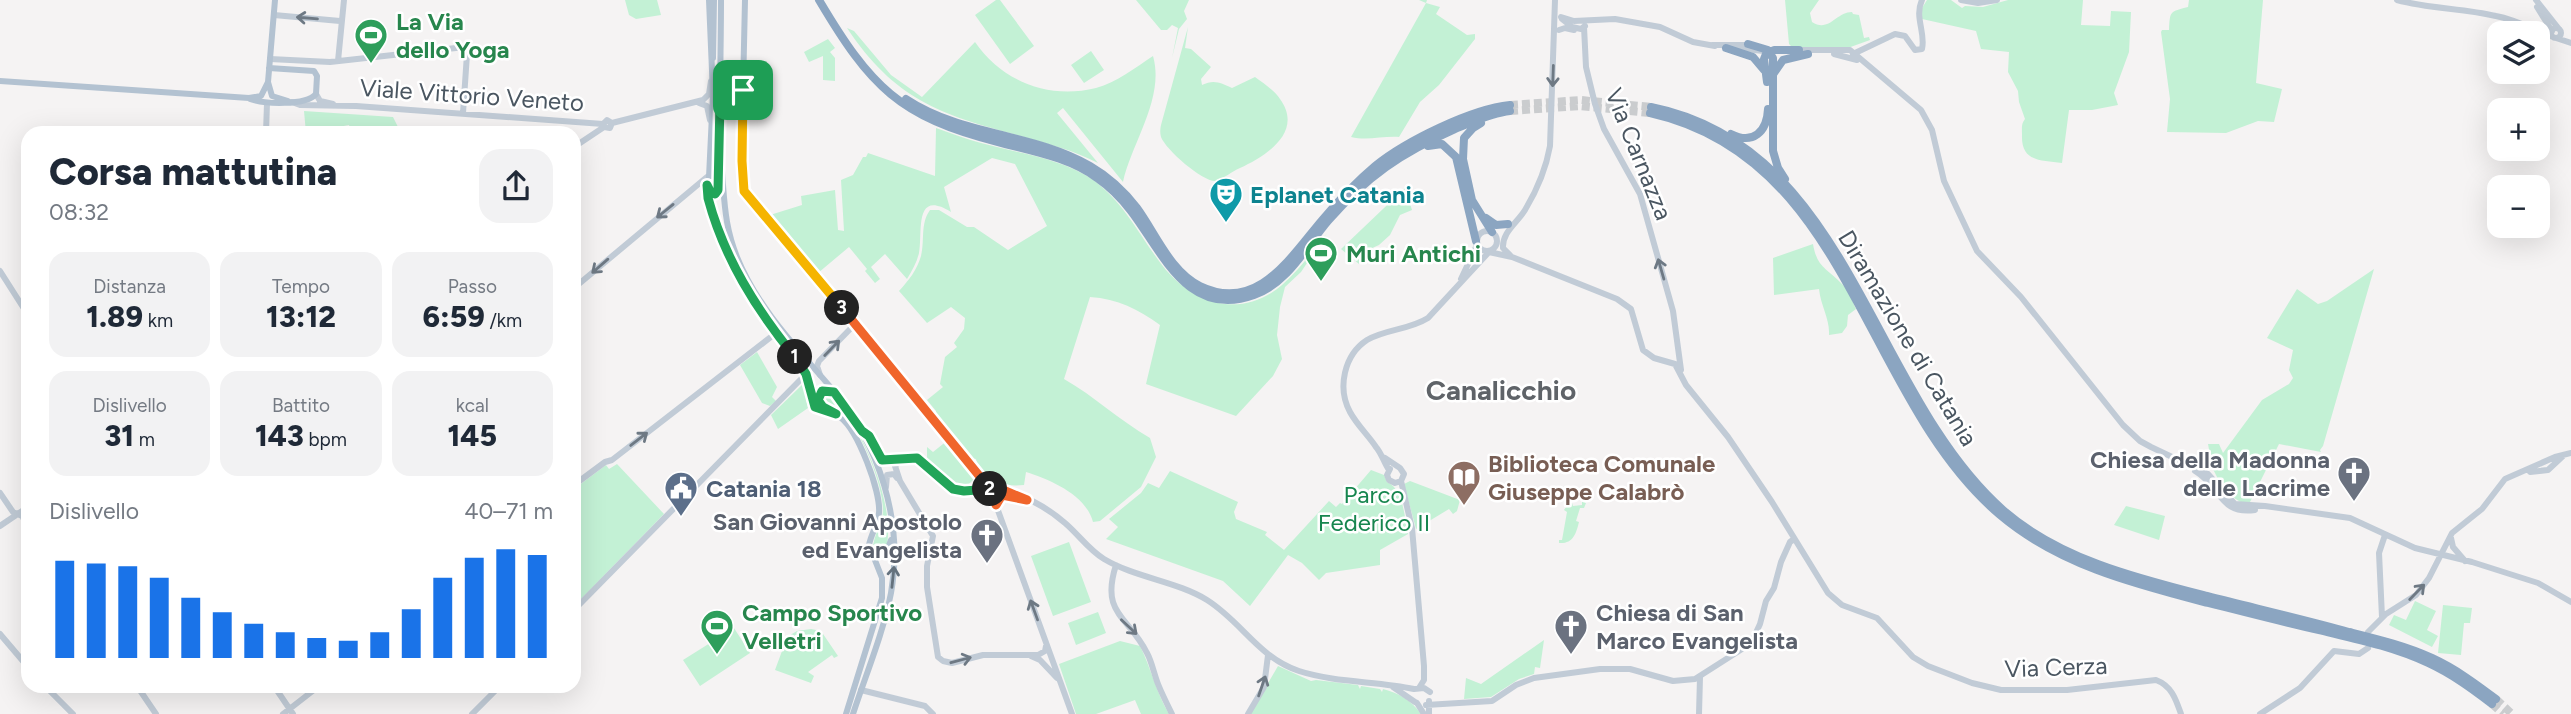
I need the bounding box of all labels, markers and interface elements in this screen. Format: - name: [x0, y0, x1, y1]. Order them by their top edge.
- place label: La Via dello Yoga: [396, 7, 510, 64]
- one-way arrow: [296, 11, 319, 24]
- sports icon: La Via dello Yoga: [352, 16, 390, 65]
- map controls: [2487, 21, 2550, 238]
- button: layers: [2487, 21, 2550, 84]
- pin: [713, 60, 773, 120]
- one-way arrow: [1546, 65, 1560, 88]
- icon: arrive: [724, 71, 762, 109]
- street label: Viale Vittorio Veneto: [359, 73, 585, 117]
- street label: Via Carnazza: [1599, 84, 1679, 224]
- button: +: [2487, 98, 2550, 161]
- text: Corsa mattutina: [49, 149, 337, 195]
- button: share: [479, 149, 553, 223]
- theatre icon: Eplanet Catania: [1207, 175, 1245, 224]
- button: −: [2487, 175, 2550, 238]
- place label: Eplanet Catania: [1250, 180, 1425, 209]
- text: 08:32: [49, 198, 109, 226]
- one-way arrow: [657, 203, 675, 218]
- street label: Diramazione di Catania: [1832, 225, 1984, 451]
- sports icon: Muri Antichi: [1302, 234, 1340, 283]
- place label: Muri Antichi: [1346, 239, 1481, 268]
- one-way arrow: [591, 258, 609, 274]
- one-way arrow: [1654, 259, 1667, 281]
- text: Distanza: [93, 275, 166, 298]
- text: Tempo: [272, 275, 330, 298]
- text: Passo: [448, 275, 497, 298]
- pin: 3: [824, 290, 860, 326]
- text: 3: [836, 296, 847, 319]
- text: 1.89: [86, 298, 143, 335]
- text: 13:12: [266, 298, 336, 335]
- text: 6:59: [422, 298, 485, 335]
- text: km: [143, 309, 173, 332]
- text: /km: [485, 309, 522, 332]
- pin: 1: [778, 340, 812, 374]
- one-way arrow: [823, 340, 840, 357]
- text: 1: [790, 345, 799, 368]
- district label: Canalicchio: [1426, 373, 1576, 407]
- text: Dislivello: [92, 394, 167, 417]
- text: Battito: [272, 394, 330, 417]
- text: kcal: [456, 394, 489, 417]
- text: 31: [104, 417, 134, 454]
- text: 143: [255, 417, 304, 454]
- text: 145: [448, 417, 497, 454]
- text: m: [134, 428, 155, 451]
- text: bpm: [304, 428, 347, 451]
- one-way arrow: [629, 431, 648, 446]
- place label: Chiesa della Madonna delle Lacrime: [2090, 445, 2330, 502]
- place label: Biblioteca Comunale Giuseppe Calabrò: [1488, 449, 1715, 506]
- church icon: Chiesa della Madonna delle Lacrime: [2335, 454, 2373, 503]
- library icon: Biblioteca Comunale Giuseppe Calabrò: [1445, 458, 1483, 507]
- public building icon: Catania 18: [662, 469, 700, 518]
- pin: 2: [972, 472, 1007, 506]
- place label: Catania 18: [706, 474, 822, 503]
- text: 2: [984, 477, 995, 500]
- park label: Parco Federico II: [1318, 480, 1430, 537]
- text: Dislivello: [49, 497, 139, 525]
- text: 40–71 m: [464, 497, 553, 525]
- place label: San Giovanni Apostolo ed Evangelista: [713, 507, 962, 564]
- church icon: San Giovanni Apostolo ed Evangelista: [968, 516, 1006, 565]
- one-way arrow: [886, 567, 899, 589]
- one-way arrow: [2409, 583, 2426, 600]
- place label: Campo Sportivo Velletri: [742, 598, 922, 655]
- place label: Chiesa di San Marco Evangelista: [1596, 598, 1798, 655]
- one-way arrow: [1026, 600, 1039, 622]
- sports icon: Campo Sportivo Velletri: [698, 607, 736, 656]
- church icon: Chiesa di San Marco Evangelista: [1552, 607, 1590, 656]
- one-way arrow: [1120, 619, 1138, 635]
- street label: Via Cerza: [2004, 651, 2108, 683]
- one-way arrow: [949, 653, 972, 666]
- one-way arrow: [1257, 675, 1269, 697]

